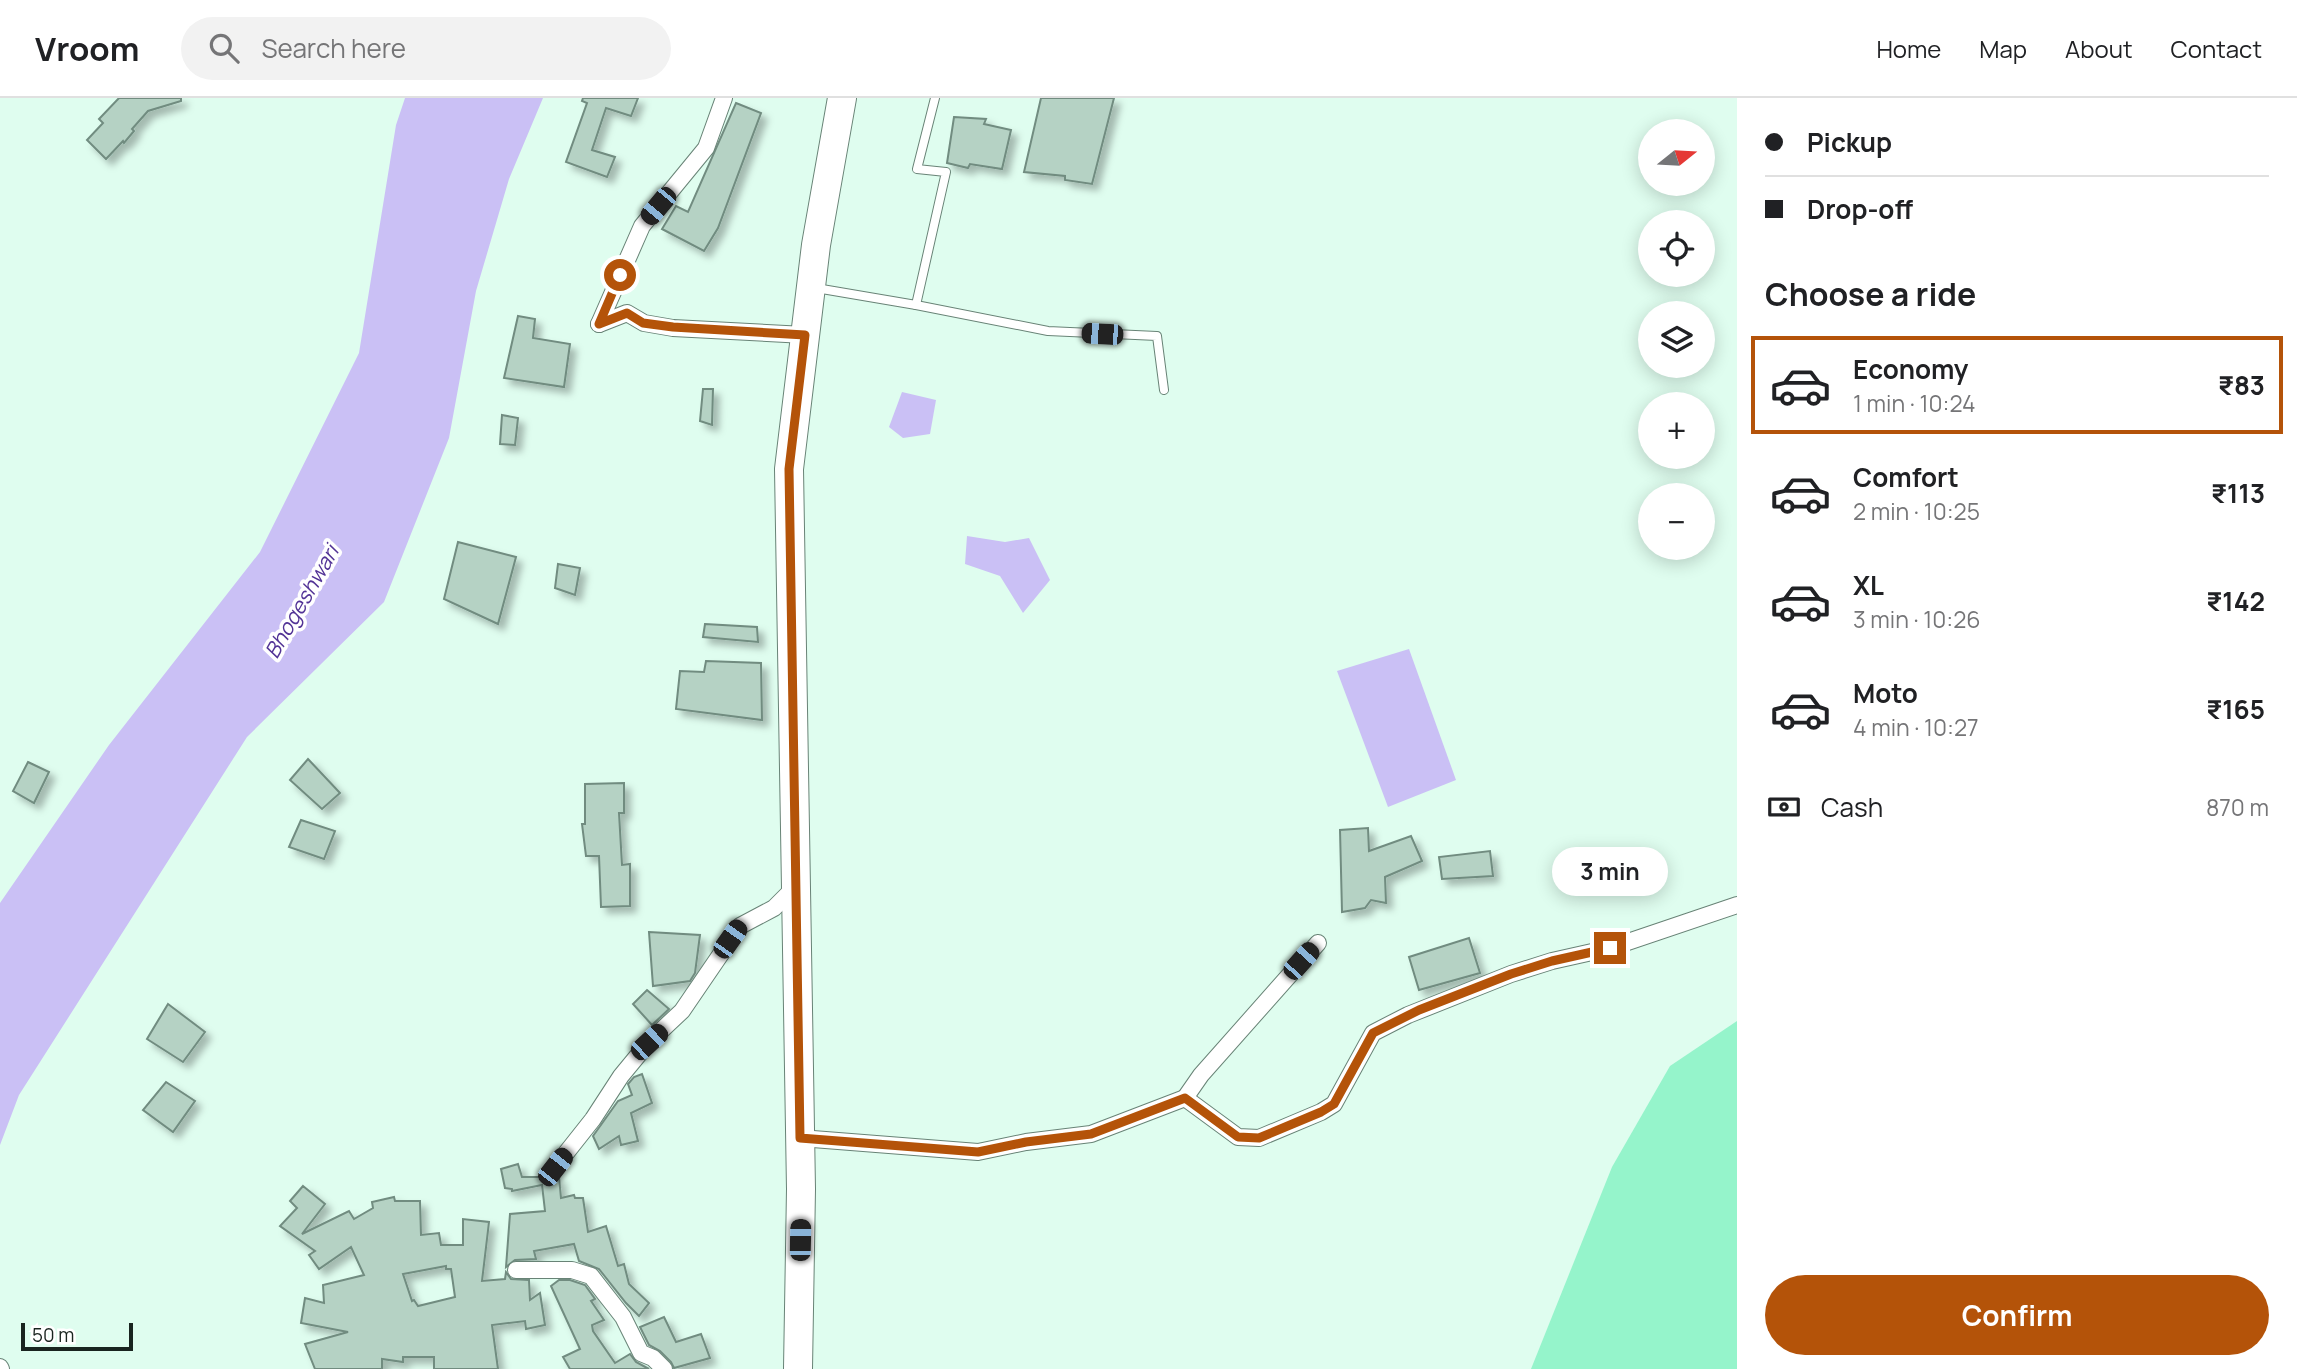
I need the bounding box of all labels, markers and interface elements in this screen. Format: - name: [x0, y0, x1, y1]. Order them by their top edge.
- search box: [181, 17, 671, 80]
- text: Vroom: [35, 26, 139, 71]
- icon: search: [205, 29, 243, 67]
- text: Search here: [261, 30, 406, 66]
- text: Home: [1876, 32, 1941, 65]
- text: Map: [1979, 32, 2027, 65]
- text: About: [2065, 32, 2133, 65]
- text: Contact: [2171, 32, 2262, 65]
- north arrow: [1638, 119, 1715, 196]
- map controls: [1638, 119, 1715, 560]
- text: Pickup: [1807, 124, 1892, 160]
- car: [637, 183, 680, 229]
- text: Drop-off: [1807, 191, 1913, 227]
- button: locate: [1638, 210, 1715, 287]
- route start: [604, 259, 636, 291]
- text: Choose a ride: [1765, 272, 1976, 316]
- button: layers: [1638, 301, 1715, 378]
- car: [1081, 322, 1124, 346]
- text: Economy: [1853, 351, 1968, 387]
- icon: car: [1769, 354, 1832, 417]
- text: ₹83: [2218, 367, 2265, 403]
- text: 1 min · 10:24: [1853, 387, 1976, 419]
- button: +: [1638, 392, 1715, 469]
- text: Comfort: [1853, 459, 1959, 495]
- icon: car: [1769, 462, 1832, 525]
- text: ₹113: [2211, 475, 2265, 511]
- button: −: [1638, 483, 1715, 560]
- text: 2 min · 10:25: [1853, 495, 1980, 527]
- water label: Bhogeshwari: [258, 537, 346, 663]
- text: XL: [1853, 567, 1884, 603]
- icon: car: [1769, 570, 1832, 633]
- text: ₹142: [2206, 583, 2265, 619]
- text: 3 min · 10:26: [1853, 603, 1981, 635]
- text: Moto: [1853, 675, 1918, 711]
- icon: car: [1769, 678, 1832, 741]
- text: ₹165: [2206, 691, 2265, 727]
- text: 4 min · 10:27: [1853, 711, 1979, 743]
- icon: cash: [1765, 788, 1803, 826]
- text: Cash: [1821, 789, 1883, 825]
- text: 870 m: [2206, 791, 2269, 823]
- callout: 3 min: [1552, 846, 1668, 896]
- text: 3 min: [1580, 855, 1640, 887]
- car: [710, 916, 751, 962]
- route end: [1594, 932, 1626, 964]
- car: [1280, 938, 1323, 984]
- car: [627, 1020, 672, 1064]
- car: [534, 1144, 577, 1190]
- car: [790, 1219, 811, 1261]
- button: Confirm: [1765, 1275, 2269, 1355]
- scale bar: [21, 1320, 133, 1352]
- text: 50 m: [32, 1322, 74, 1348]

